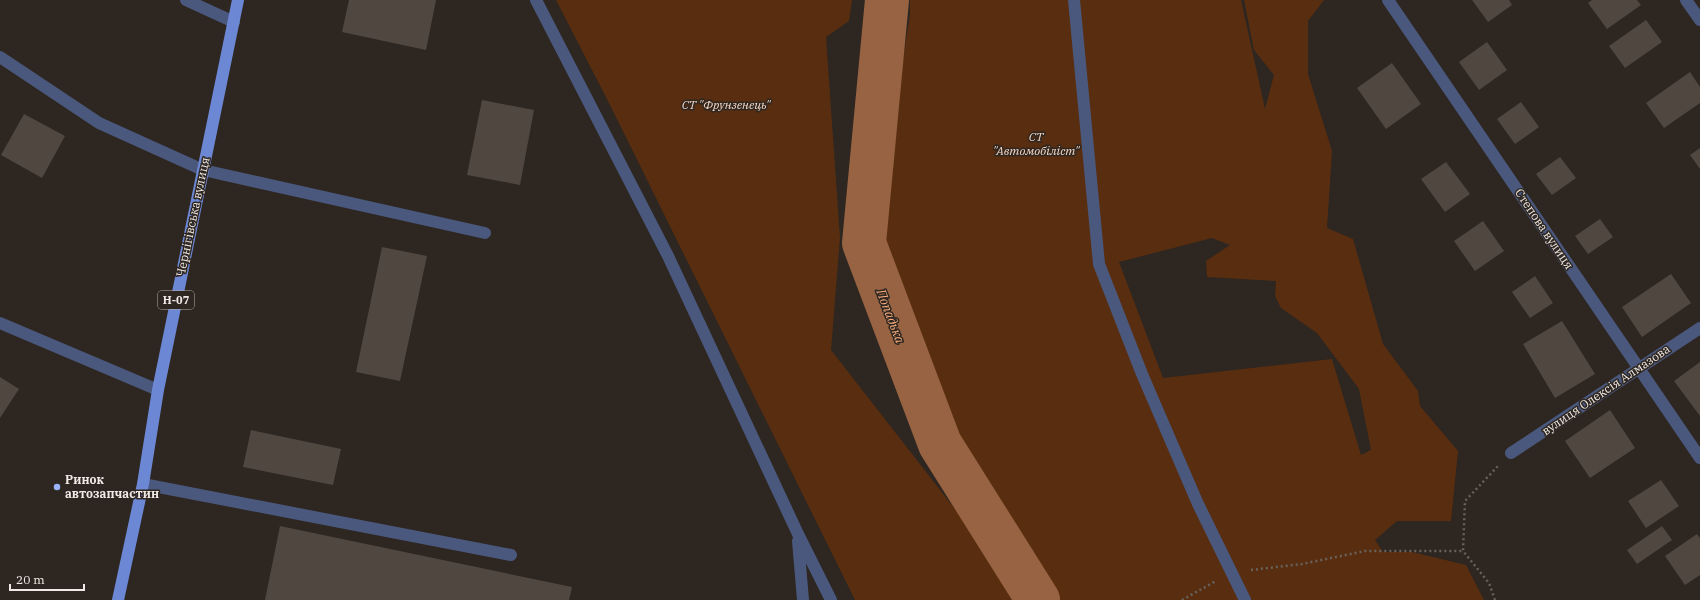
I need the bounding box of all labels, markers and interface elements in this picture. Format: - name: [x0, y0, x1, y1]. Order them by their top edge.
- park label: СТ "Фрунзенець": [682, 97, 772, 112]
- park label: СТ "Автомобіліст": [993, 129, 1081, 158]
- street label: Чернігівська вулиця: [172, 156, 213, 278]
- street label: Степова вулиця: [1512, 186, 1577, 272]
- water label: Попадька: [872, 286, 909, 346]
- road number: Н-07: [158, 291, 194, 309]
- street label: вулиця Олексія Алмазова: [1539, 341, 1673, 438]
- place label: Ринок автозапчастин: [65, 472, 159, 501]
- marker: Ринок автозапчастин: [52, 482, 62, 492]
- scale bar: [10, 566, 84, 592]
- text: 20 m: [16, 572, 45, 587]

